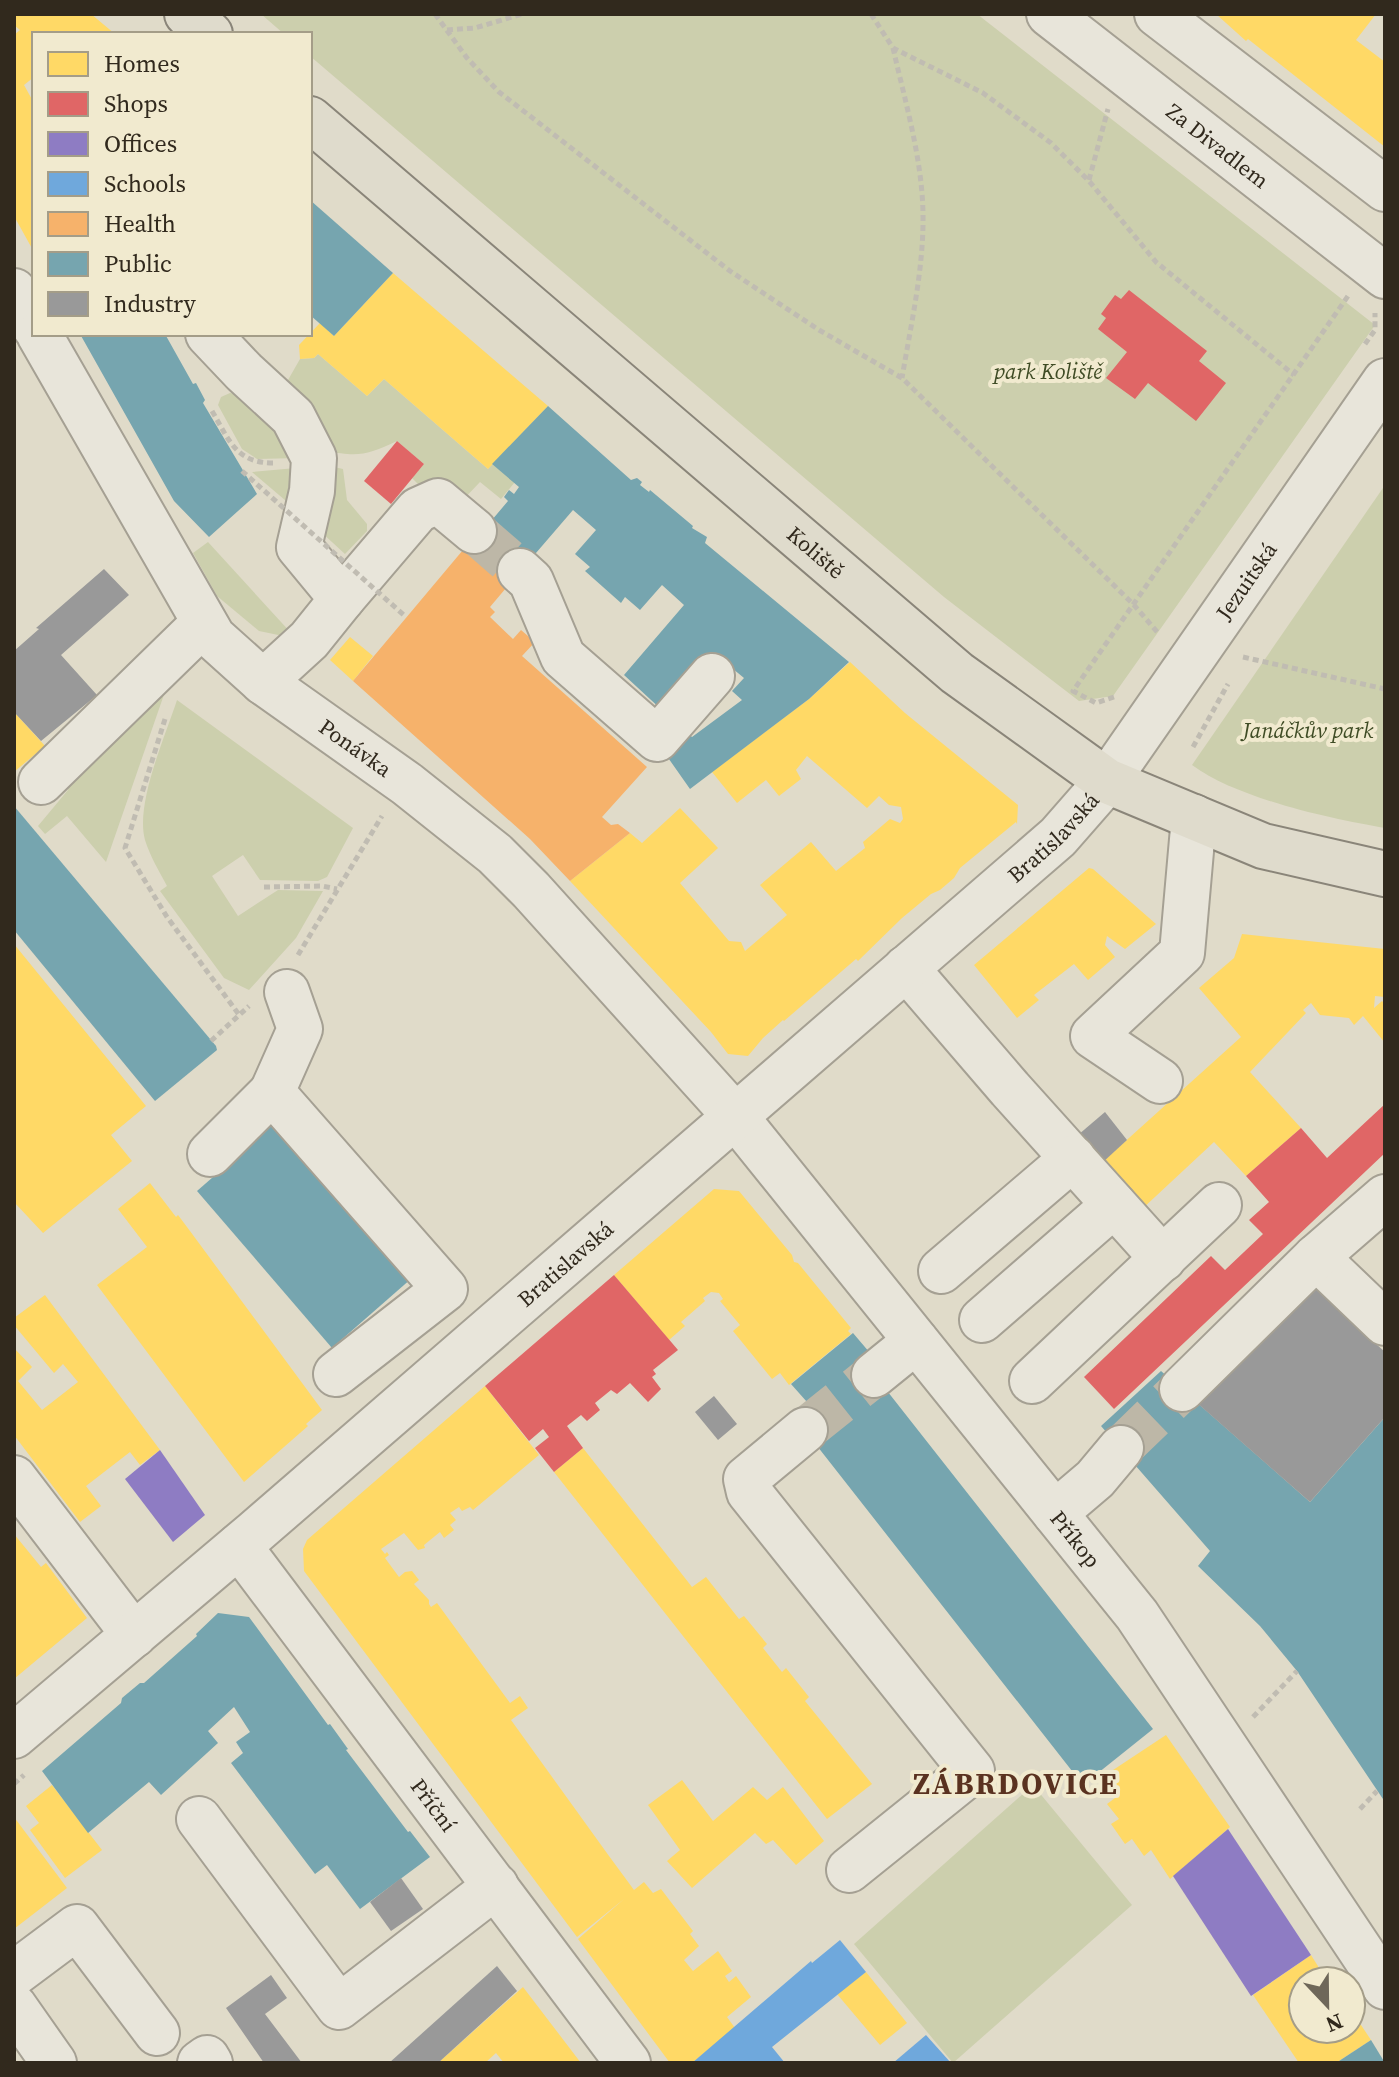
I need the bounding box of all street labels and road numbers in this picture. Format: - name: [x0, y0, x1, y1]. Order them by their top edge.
- street label: Za Divadlem: [1160, 96, 1275, 195]
- street label: Koliště: [781, 519, 851, 585]
- street label: Jezuitská: [1208, 535, 1284, 626]
- street label: Ponávka: [313, 711, 399, 784]
- street label: Bratislavská: [1001, 785, 1106, 889]
- street label: Bratislavská: [511, 1213, 620, 1313]
- street label: Příkop: [1044, 1504, 1108, 1574]
- street label: Příční: [404, 1772, 464, 1838]

